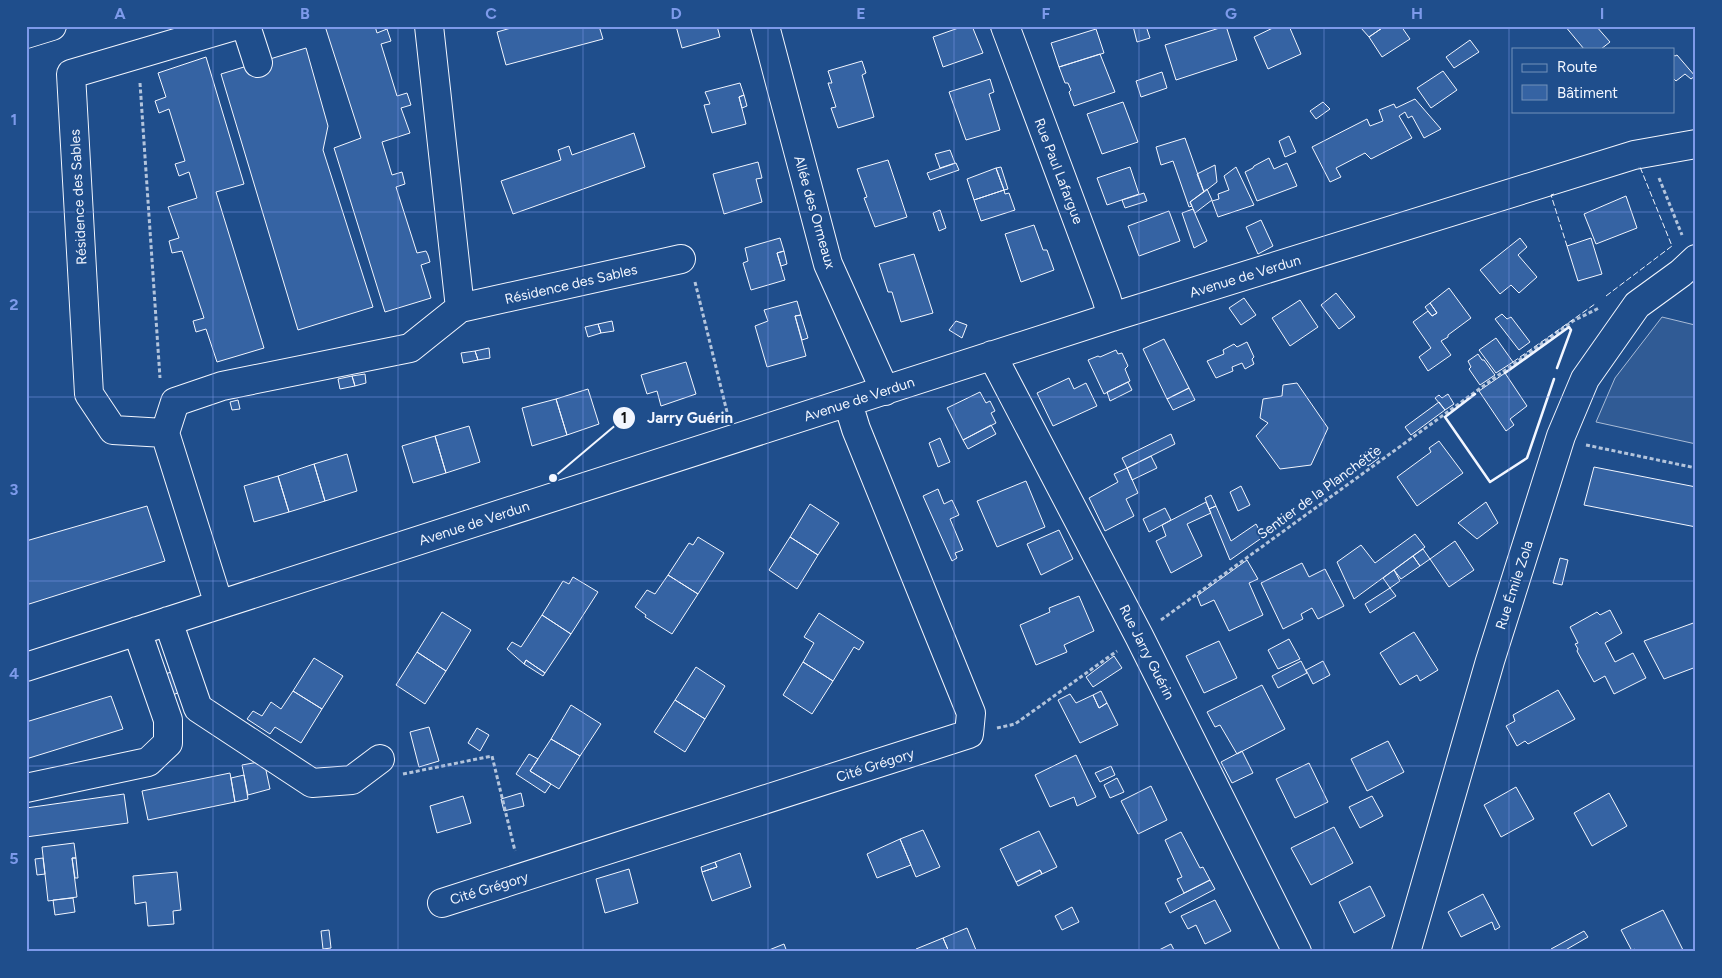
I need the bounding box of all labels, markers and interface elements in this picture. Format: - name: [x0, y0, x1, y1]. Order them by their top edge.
- text: A: [114, 4, 126, 23]
- text: B: [300, 4, 310, 23]
- text: C: [485, 4, 497, 23]
- text: D: [670, 4, 682, 23]
- text: E: [856, 4, 866, 23]
- text: F: [1042, 4, 1051, 23]
- text: G: [1225, 4, 1237, 23]
- text: H: [1411, 4, 1423, 23]
- text: I: [1600, 4, 1604, 23]
- legend: [1512, 48, 1674, 112]
- text: Route: [1557, 58, 1597, 76]
- text: Bâtiment: [1557, 84, 1618, 102]
- text: 1: [11, 110, 17, 129]
- street label: Rue Paul Lafargue: [1030, 116, 1087, 227]
- street label: Résidence des Sables: [66, 129, 91, 265]
- street label: Allée des Ormeaux: [790, 154, 839, 271]
- street label: Avenue de Verdun: [1187, 251, 1303, 301]
- street label: Résidence des Sables: [503, 261, 639, 308]
- text: 2: [9, 295, 19, 314]
- street label: Avenue de Verdun: [802, 373, 917, 425]
- callout: Jarry Guérin: [612, 403, 743, 433]
- text: 1: [621, 409, 627, 427]
- text: Jarry Guérin: [647, 409, 733, 427]
- street label: Sentier de la Planchette: [1254, 442, 1385, 543]
- text: 3: [10, 480, 19, 499]
- street label: Avenue de Verdun: [417, 497, 532, 549]
- street label: Rue Émile Zola: [1492, 538, 1537, 632]
- street label: Rue Jarry Guérin: [1115, 602, 1178, 703]
- text: 4: [9, 664, 19, 683]
- street label: Cité Grégory: [834, 745, 917, 786]
- text: 5: [9, 849, 19, 868]
- street label: Cité Grégory: [448, 868, 531, 908]

